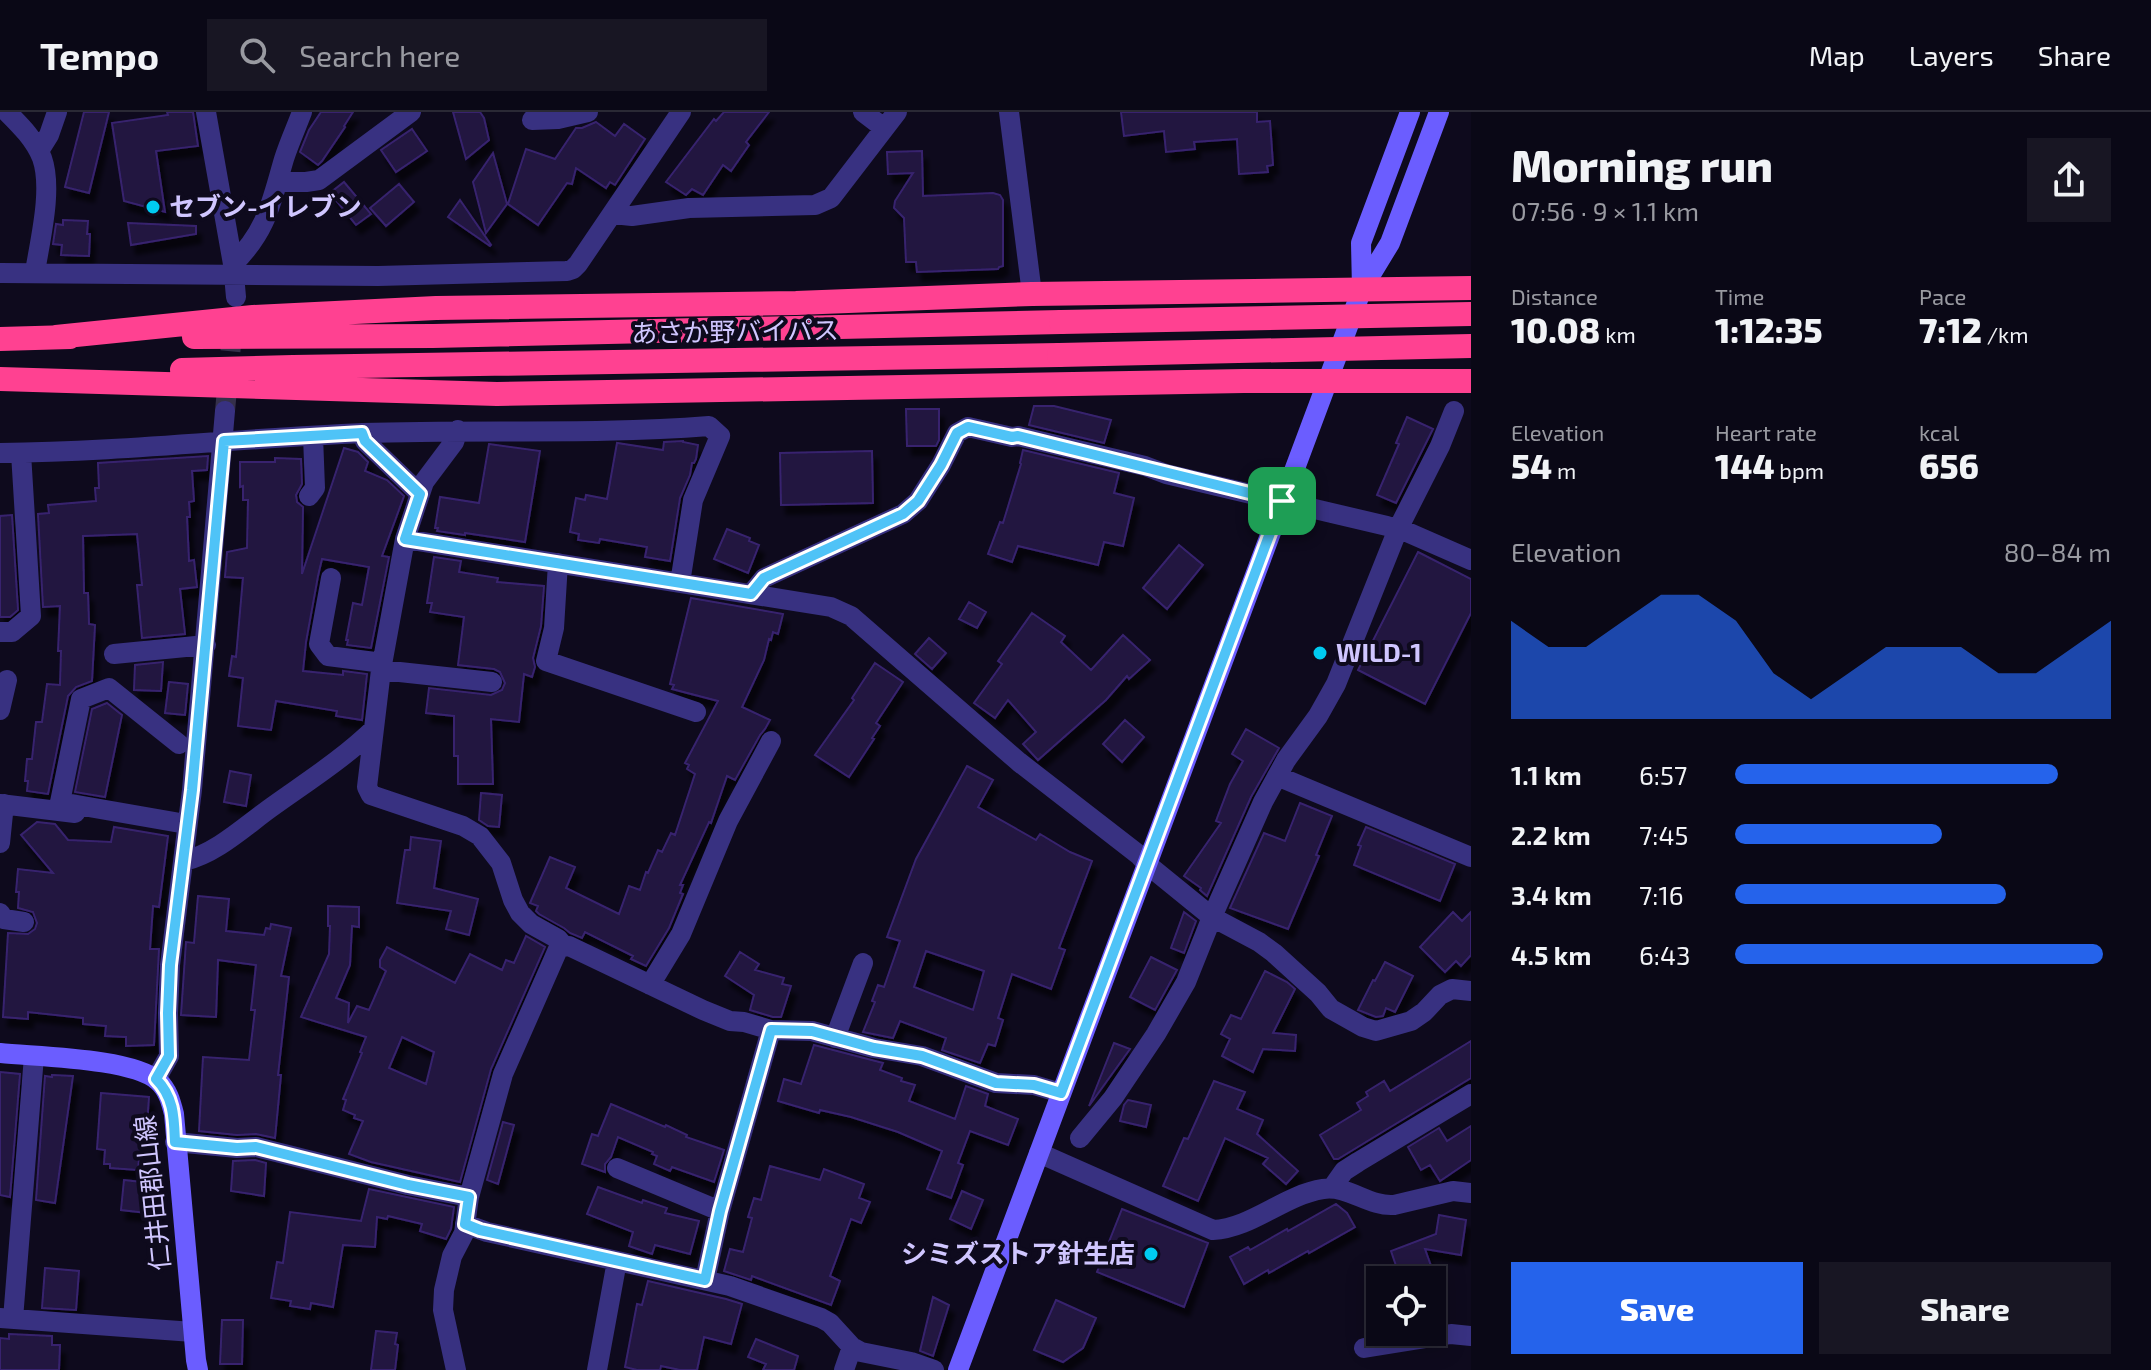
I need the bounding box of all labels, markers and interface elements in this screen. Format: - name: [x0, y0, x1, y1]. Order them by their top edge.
- search box: [207, 19, 767, 91]
- text: Tempo: [40, 32, 159, 78]
- icon: search: [235, 33, 279, 77]
- text: Search here: [299, 37, 460, 73]
- text: Map: [1809, 38, 1865, 72]
- text: Layers: [1909, 38, 1994, 72]
- text: Share: [2038, 38, 2111, 72]
- text: Morning run: [1511, 138, 1773, 191]
- button: share: [2027, 138, 2111, 222]
- place label: セブン-イレブン: [169, 190, 362, 221]
- text: 07:56 · 9 × 1.1 km: [1511, 195, 1699, 226]
- marker: セブン-イレブン: [144, 198, 162, 216]
- text: Distance: [1511, 283, 1598, 309]
- text: Time: [1715, 283, 1764, 309]
- text: Pace: [1919, 283, 1966, 309]
- text: 10.08: [1511, 309, 1600, 350]
- text: 1:12:35: [1715, 309, 1823, 350]
- text: 7:12: [1919, 309, 1982, 350]
- street label: あさか野バイパス: [631, 313, 839, 348]
- text: km: [1600, 321, 1636, 347]
- text: /km: [1982, 321, 2029, 347]
- text: Elevation: [1511, 419, 1604, 445]
- text: Heart rate: [1715, 419, 1817, 445]
- text: kcal: [1919, 419, 1959, 445]
- text: 54: [1511, 445, 1552, 486]
- text: 144: [1715, 445, 1774, 486]
- text: 656: [1919, 445, 1979, 486]
- text: m: [1552, 457, 1576, 483]
- text: bpm: [1774, 457, 1824, 483]
- pin: [1248, 467, 1316, 535]
- icon: arrive: [1260, 479, 1304, 523]
- text: Elevation: [1511, 536, 1621, 567]
- text: 80–84 m: [2004, 536, 2111, 567]
- place label: WILD-1: [1336, 636, 1422, 667]
- marker: WILD-1: [1311, 644, 1329, 662]
- text: 1.1 km: [1511, 759, 1582, 790]
- text: 6:57: [1639, 759, 1687, 790]
- text: 2.2 km: [1511, 819, 1591, 850]
- text: 7:45: [1639, 819, 1688, 850]
- text: 3.4 km: [1511, 879, 1592, 910]
- text: 7:16: [1639, 879, 1684, 910]
- text: 4.5 km: [1511, 939, 1591, 970]
- text: 6:43: [1639, 939, 1690, 970]
- street label: 仁井田郡山線: [128, 1114, 175, 1272]
- place label: シミズストア針生店: [901, 1237, 1135, 1268]
- marker: シミズストア針生店: [1142, 1245, 1160, 1263]
- button: Save: [1511, 1262, 1803, 1354]
- button: Share: [1819, 1262, 2111, 1354]
- map controls: [1366, 1266, 1446, 1346]
- button: locate: [1366, 1266, 1446, 1346]

